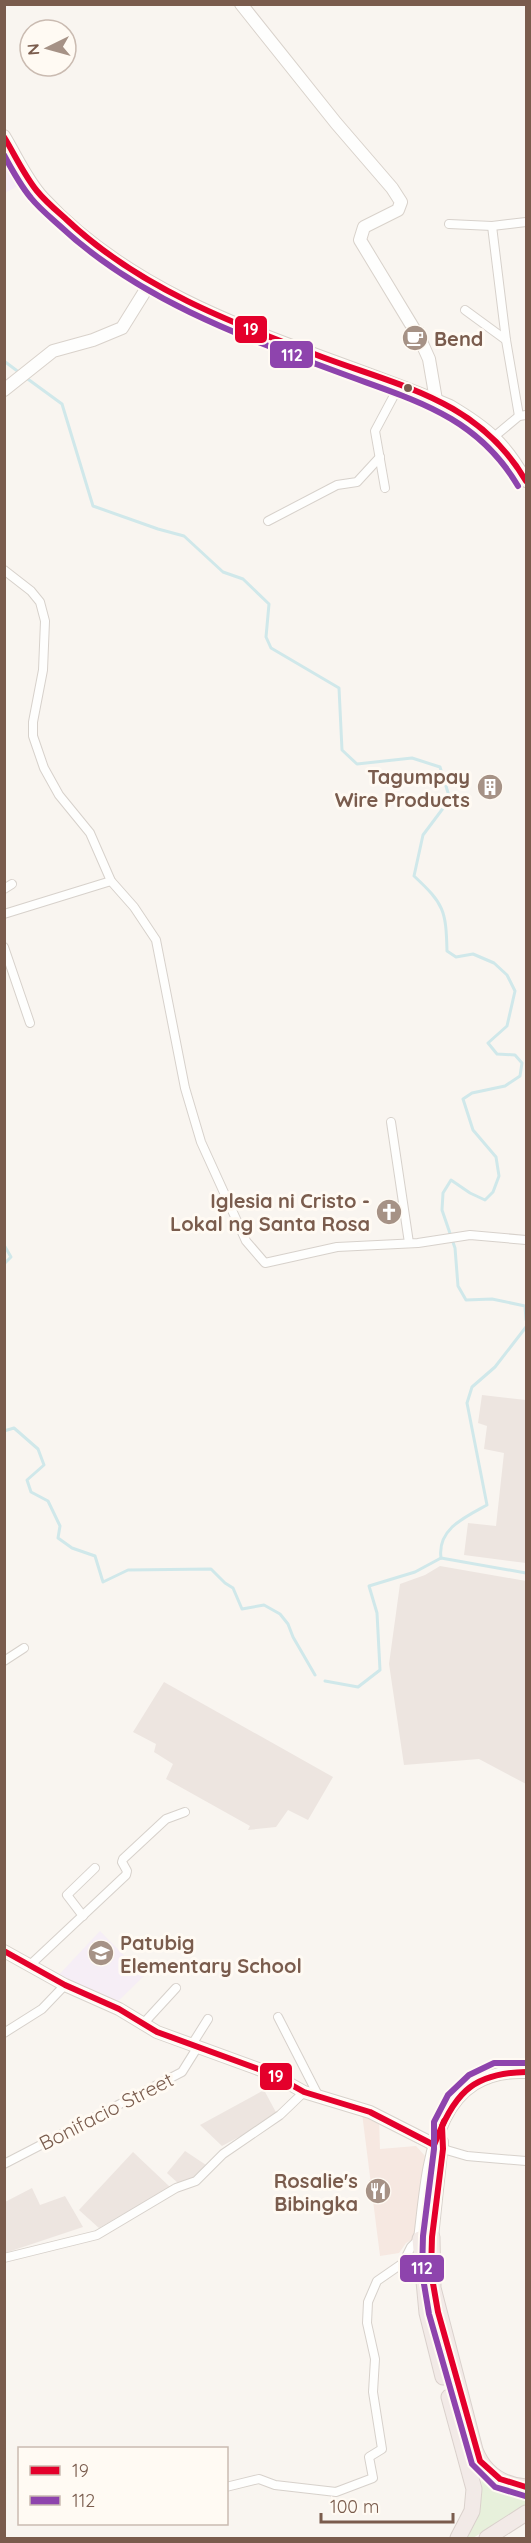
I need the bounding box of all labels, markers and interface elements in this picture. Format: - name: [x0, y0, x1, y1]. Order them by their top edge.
- north arrow: [18, 18, 78, 78]
- text: N: [23, 43, 44, 56]
- line badge: 19: [234, 315, 268, 344]
- text: 19: [243, 319, 259, 339]
- cafe icon: Bend: [400, 323, 430, 353]
- place label: Bend: [434, 326, 483, 351]
- line badge: 112: [269, 340, 314, 369]
- text: 112: [281, 345, 303, 365]
- unlabelled marker: [402, 382, 414, 394]
- place label: Tagumpay Wire Products: [335, 764, 470, 812]
- building icon: Tagumpay Wire Products: [475, 772, 505, 802]
- place label: Iglesia ni Cristo - Lokal ng Santa Rosa: [170, 1188, 370, 1236]
- church icon: Iglesia ni Cristo - Lokal ng Santa Rosa: [374, 1197, 404, 1227]
- place label: Patubig Elementary School: [120, 1930, 302, 1978]
- school or university icon: Patubig Elementary School: [86, 1938, 116, 1968]
- line badge: 19: [259, 2062, 293, 2091]
- street label: Bonifacio Street: [35, 2066, 177, 2156]
- text: 19: [268, 2066, 284, 2086]
- place label: Rosalie's Bibingka: [274, 2168, 358, 2216]
- restaurant icon: Rosalie's Bibingka: [363, 2176, 393, 2206]
- line badge: 112: [399, 2254, 445, 2283]
- text: 112: [411, 2258, 433, 2278]
- legend: [18, 2447, 228, 2525]
- text: 19: [72, 2459, 89, 2482]
- scale bar: [321, 2486, 453, 2524]
- text: 112: [72, 2489, 95, 2512]
- text: 100 m: [330, 2495, 379, 2518]

